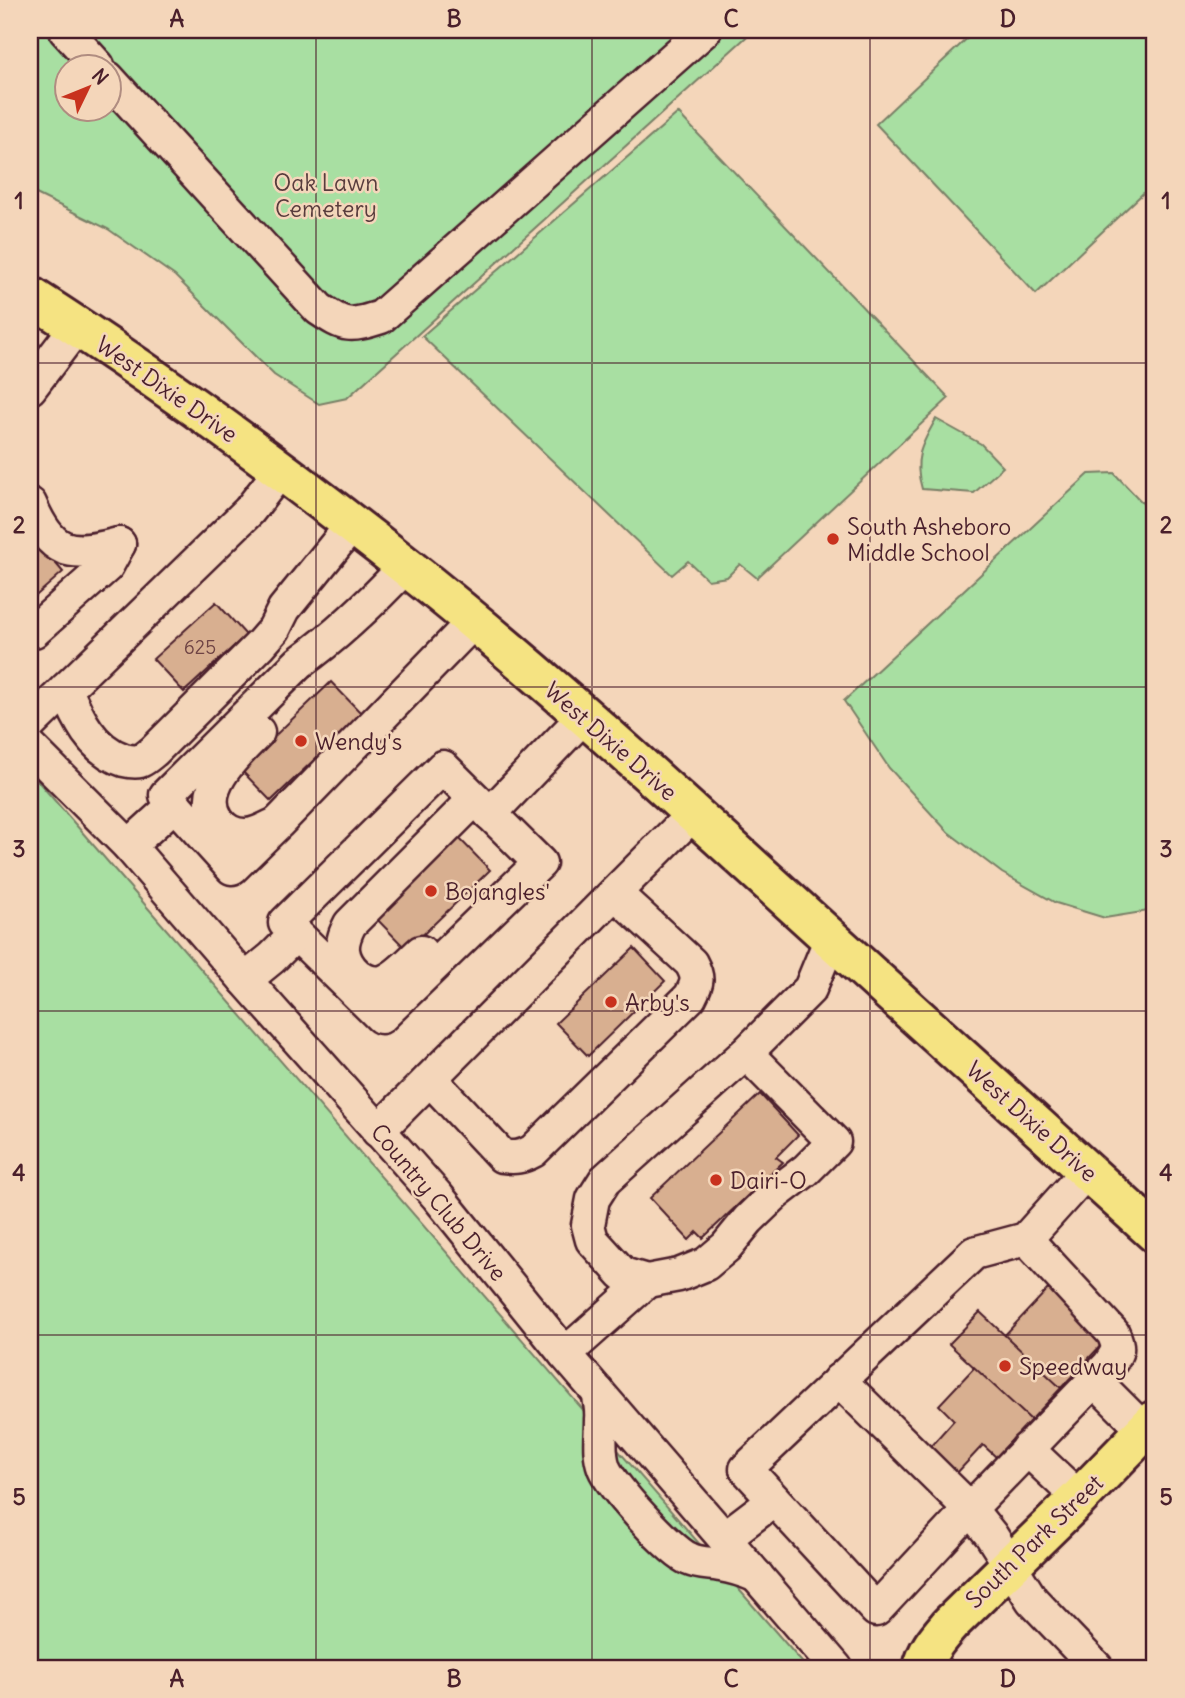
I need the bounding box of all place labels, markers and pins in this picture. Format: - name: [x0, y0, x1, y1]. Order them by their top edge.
- place label: South Asheboro Middle School: [847, 512, 1011, 567]
- marker: South Asheboro Middle School: [825, 531, 841, 547]
- place label: Wendy's: [315, 727, 402, 756]
- marker: Wendy's: [293, 733, 309, 749]
- place label: Bojangles': [445, 877, 550, 906]
- marker: Bojangles': [423, 883, 439, 899]
- place label: Arby's: [625, 988, 690, 1017]
- marker: Arby's: [603, 994, 619, 1010]
- place label: Dairi-O: [730, 1166, 807, 1195]
- marker: Dairi-O: [708, 1172, 724, 1188]
- place label: Speedway: [1019, 1352, 1127, 1381]
- marker: Speedway: [997, 1358, 1013, 1374]

